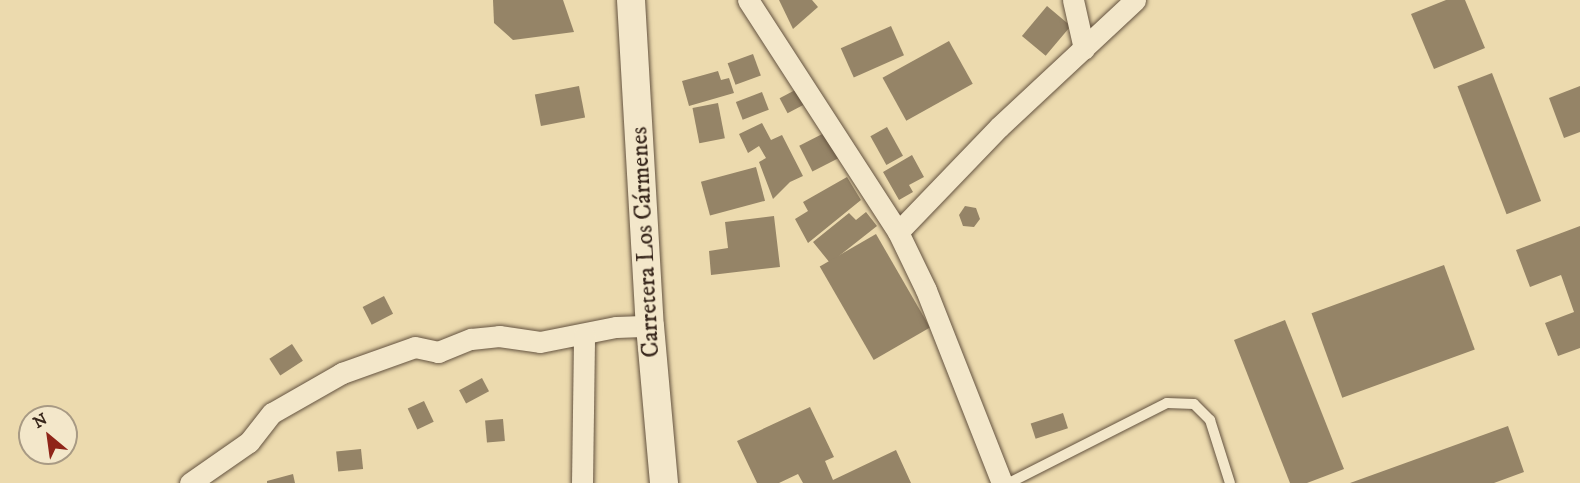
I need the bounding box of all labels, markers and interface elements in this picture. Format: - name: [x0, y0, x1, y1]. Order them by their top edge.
- street label: Carretera Los Cármenes: [626, 126, 666, 358]
- north arrow: [18, 405, 78, 465]
- text: N: [30, 409, 51, 433]

